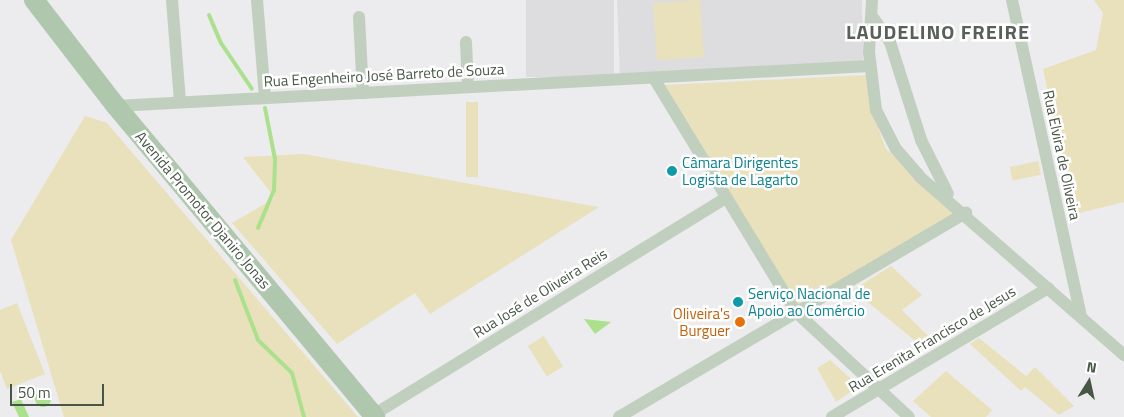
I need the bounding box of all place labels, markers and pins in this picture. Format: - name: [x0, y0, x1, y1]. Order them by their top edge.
- place label: Câmara Dirigentes Logista de Lagarto: [682, 153, 798, 188]
- marker: Câmara Dirigentes Logista de Lagarto: [666, 165, 678, 177]
- place label: Serviço Nacional de Apoio ao Comércio: [748, 284, 870, 319]
- marker: Serviço Nacional de Apoio ao Comércio: [732, 296, 744, 308]
- place label: Oliveira's Burguer: [673, 304, 730, 339]
- marker: Oliveira's Burguer: [734, 316, 746, 328]

